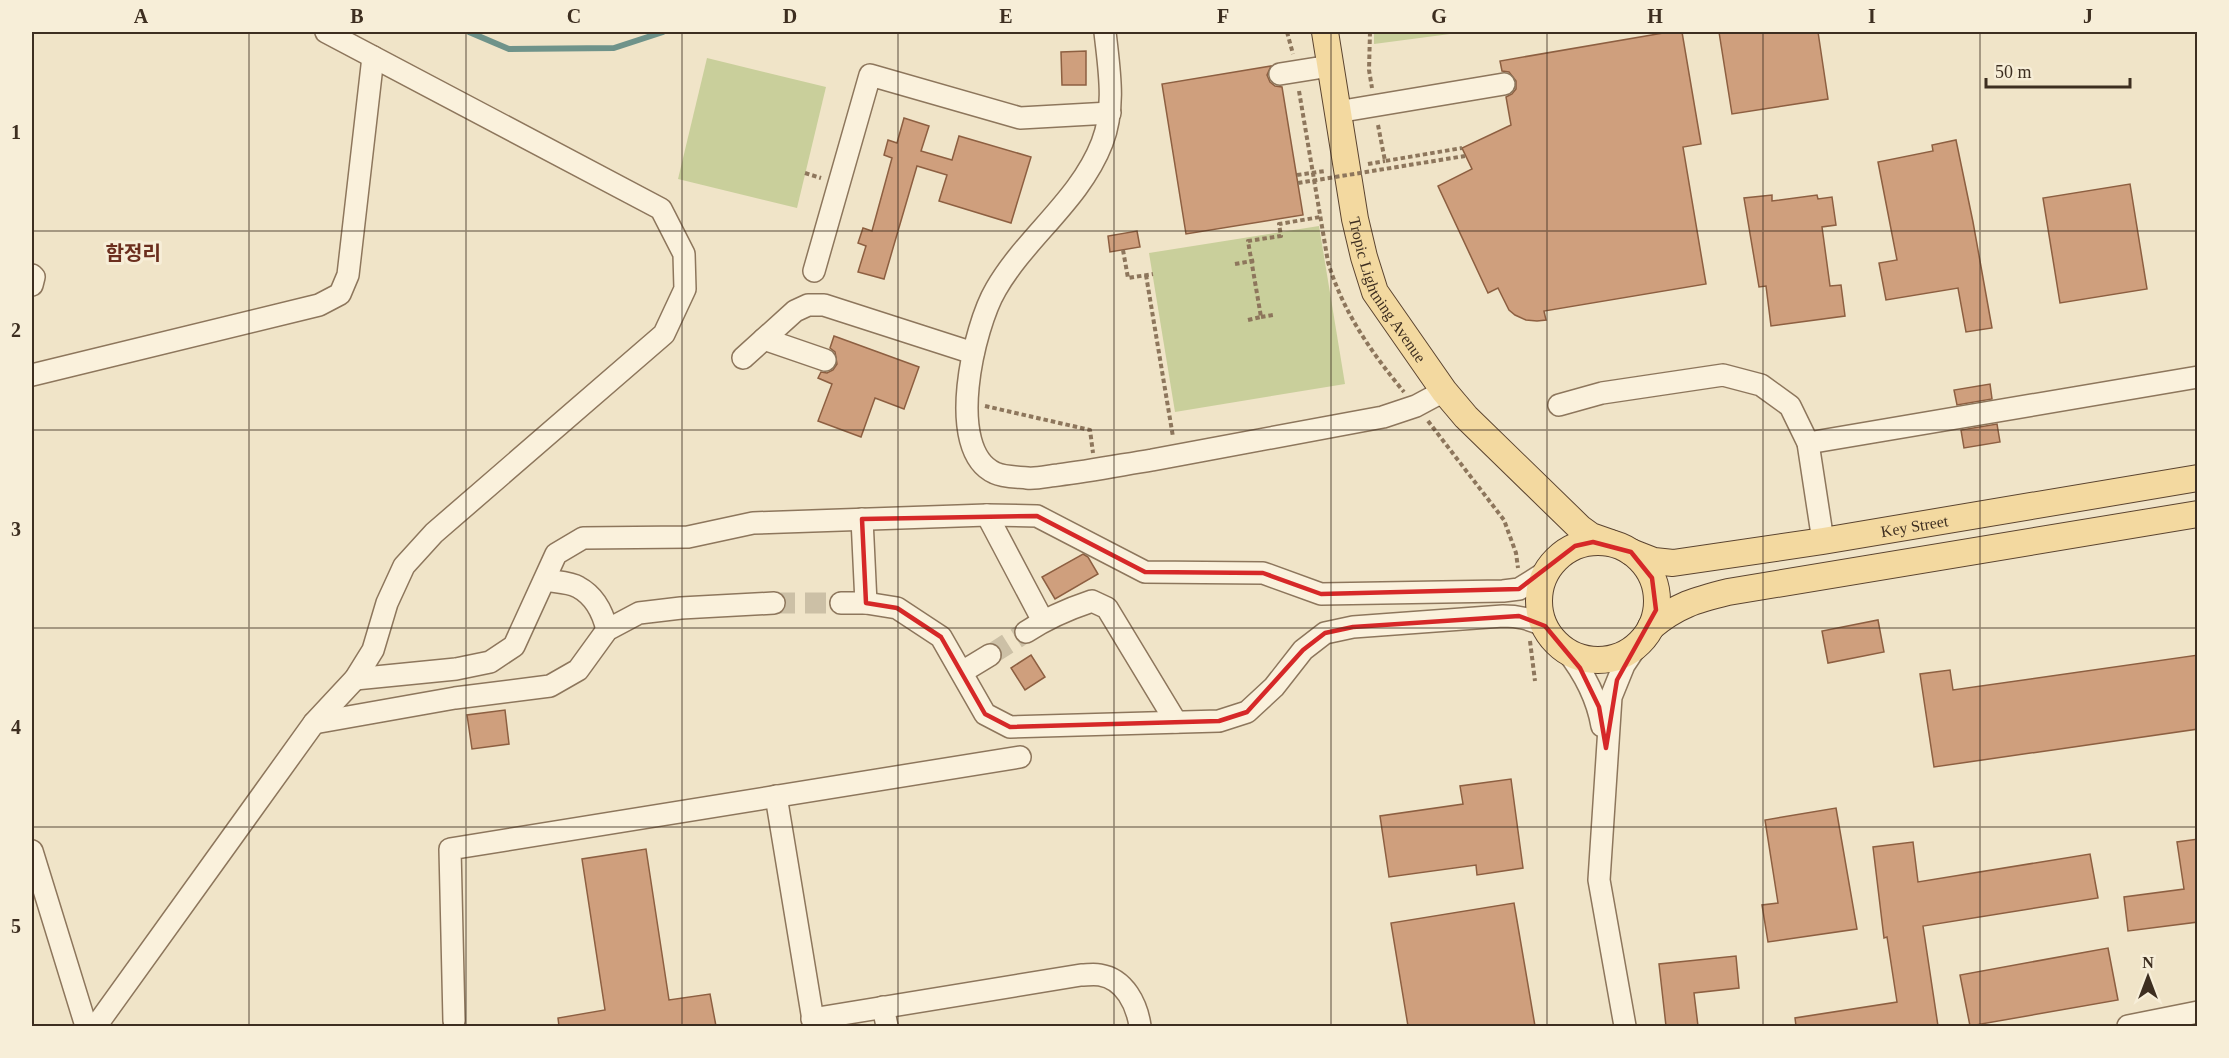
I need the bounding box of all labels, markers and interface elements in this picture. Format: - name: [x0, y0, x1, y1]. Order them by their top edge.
- text: A: [134, 5, 149, 27]
- text: B: [350, 5, 364, 27]
- text: C: [567, 5, 581, 27]
- text: D: [783, 5, 797, 27]
- text: E: [999, 5, 1013, 27]
- text: F: [1217, 5, 1229, 27]
- text: G: [1431, 5, 1447, 27]
- text: H: [1647, 5, 1663, 27]
- text: I: [1868, 5, 1876, 27]
- text: J: [2083, 5, 2093, 27]
- scale bar: [1986, 51, 2130, 89]
- text: 50 m: [1995, 62, 2032, 82]
- text: 1: [11, 121, 21, 143]
- street label: Tropic Lightning Avenue: [1346, 215, 1430, 365]
- district label: 함정리: [105, 242, 161, 264]
- text: 2: [11, 319, 21, 341]
- street label: Key Street: [1879, 512, 1950, 540]
- text: 3: [11, 518, 21, 540]
- text: 4: [11, 716, 21, 738]
- text: 5: [11, 915, 21, 937]
- north arrow: [2118, 947, 2178, 1007]
- text: N: [2142, 954, 2154, 971]

